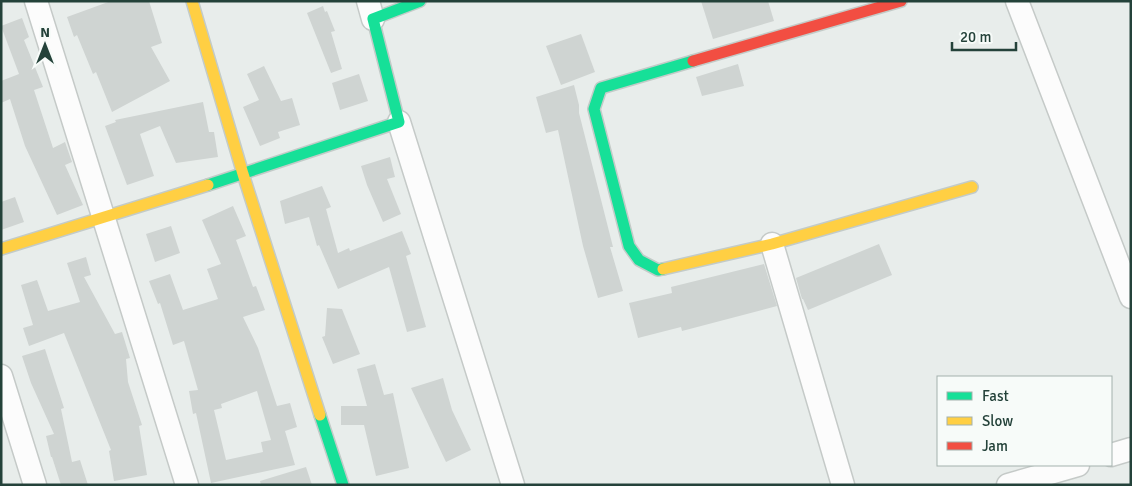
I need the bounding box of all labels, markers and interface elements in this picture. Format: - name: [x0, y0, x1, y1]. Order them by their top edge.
- north arrow: [20, 20, 70, 70]
- scale bar: [952, 20, 1016, 52]
- text: N: [40, 24, 50, 41]
- text: 20 m: [960, 28, 991, 46]
- legend: [937, 376, 1112, 466]
- text: Fast: [982, 387, 1009, 405]
- text: Slow: [982, 412, 1013, 430]
- text: Jam: [982, 437, 1008, 455]

